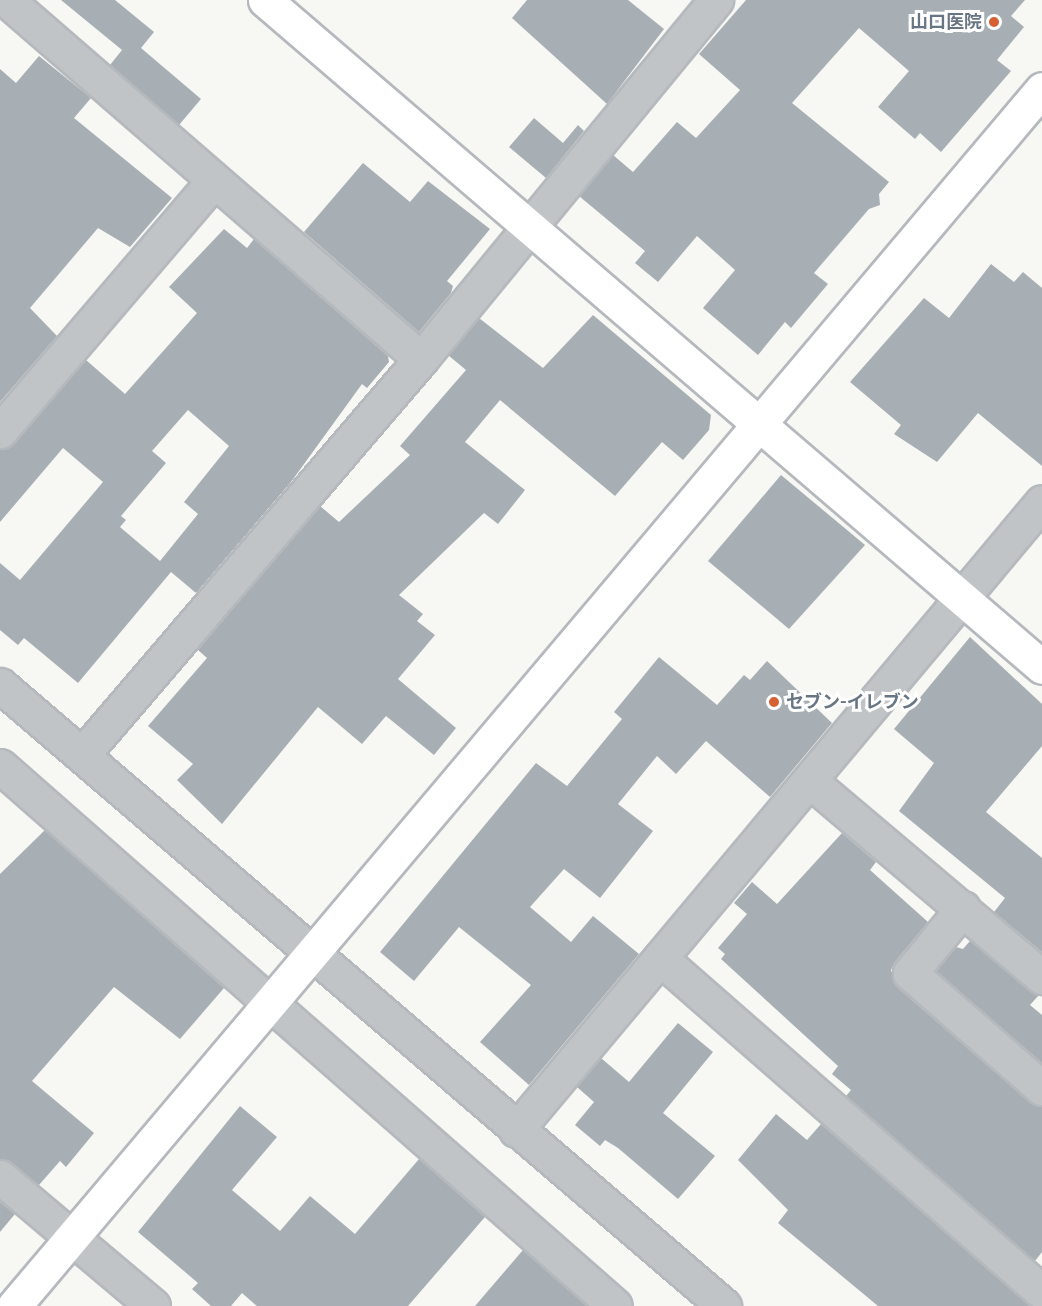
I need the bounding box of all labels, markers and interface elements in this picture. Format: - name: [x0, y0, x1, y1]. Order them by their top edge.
- place label: 山口医院: [910, 11, 982, 33]
- marker: 山口医院: [987, 15, 1001, 29]
- place label: セブン-イレブン: [786, 691, 919, 713]
- marker: セブン-イレブン: [767, 695, 781, 709]

